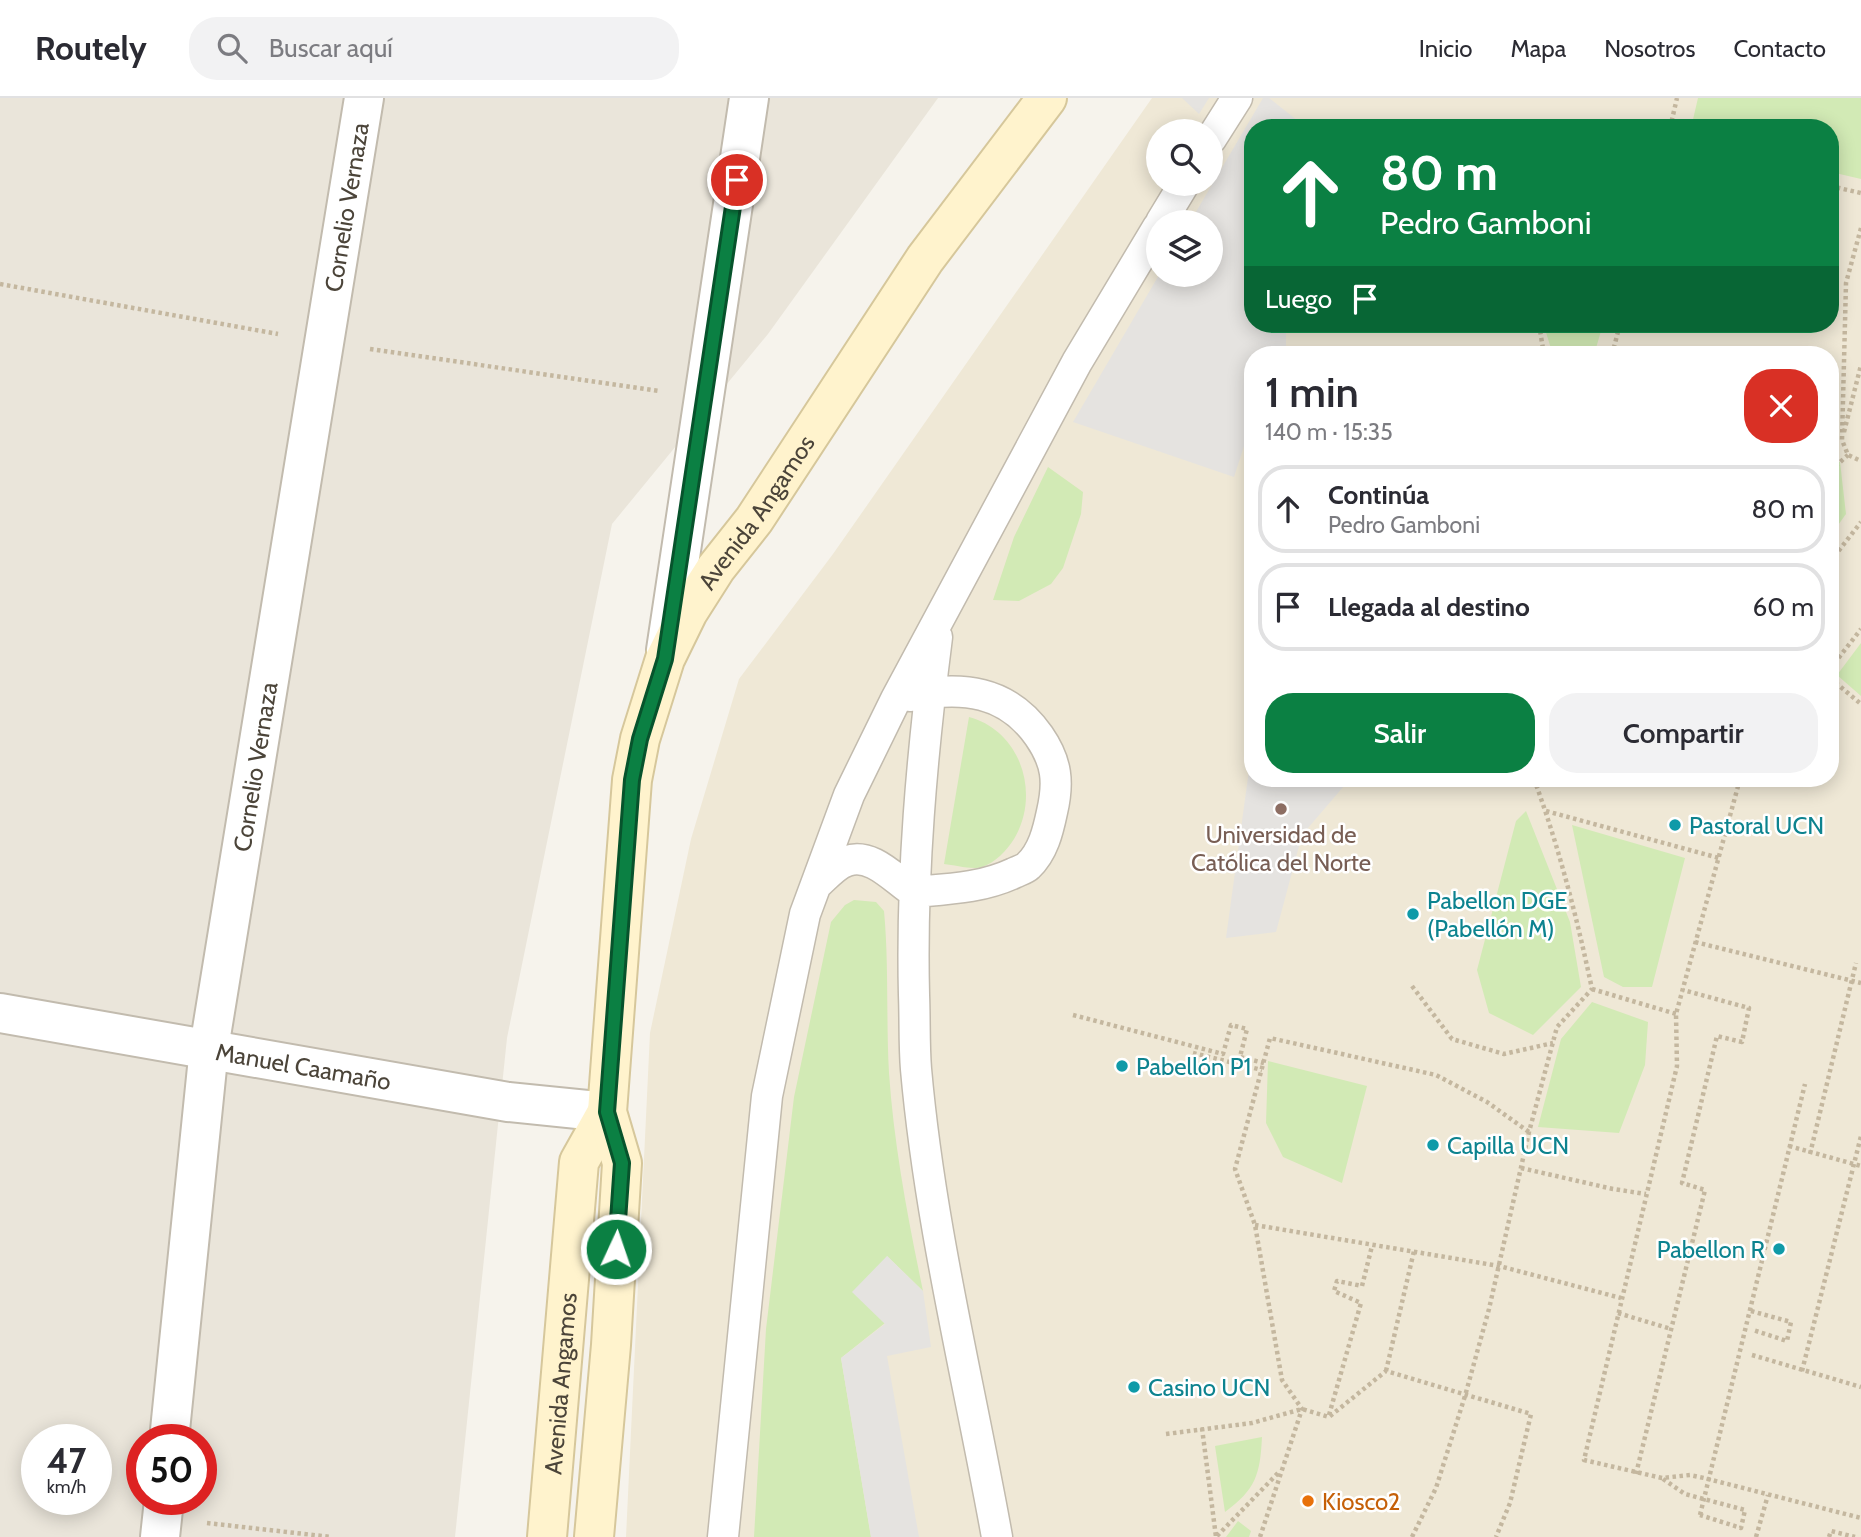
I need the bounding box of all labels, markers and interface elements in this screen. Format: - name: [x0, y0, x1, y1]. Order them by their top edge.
- search box: [189, 17, 679, 80]
- text: Routely: [35, 28, 147, 68]
- icon: search: [213, 29, 251, 67]
- text: Buscar aquí: [269, 32, 393, 64]
- text: Inicio: [1419, 34, 1472, 63]
- text: Mapa: [1510, 34, 1566, 63]
- text: Nosotros: [1604, 34, 1695, 63]
- text: Contacto: [1733, 34, 1826, 63]
- map controls: [1146, 119, 1223, 287]
- button: search: [1146, 119, 1223, 196]
- street label: Cornelio Vernaza: [318, 120, 374, 294]
- text: 80 m: [1380, 143, 1498, 202]
- icon: ahead: [1265, 147, 1356, 238]
- pin: [707, 150, 767, 210]
- icon: arrive: [718, 161, 756, 199]
- text: Pedro Gamboni: [1380, 203, 1592, 242]
- button: layers: [1146, 210, 1223, 287]
- icon: arrive: [1346, 280, 1384, 318]
- text: Luego: [1265, 283, 1332, 315]
- text: 1 min: [1265, 366, 1359, 418]
- button: close: [1744, 369, 1818, 443]
- text: 140 m · 15:35: [1265, 418, 1393, 446]
- street label: Avenida Angamos: [692, 429, 820, 595]
- text: Continúa: [1328, 479, 1429, 511]
- icon: ahead: [1269, 490, 1307, 528]
- text: 80 m: [1751, 493, 1814, 525]
- text: Pedro Gamboni: [1328, 511, 1480, 539]
- icon: arrive: [1269, 588, 1307, 626]
- text: Llegada al destino: [1328, 591, 1530, 623]
- text: 60 m: [1752, 591, 1814, 623]
- street label: Cornelio Vernaza: [227, 679, 283, 854]
- button: Salir: [1265, 693, 1535, 773]
- button: Compartir: [1549, 693, 1818, 773]
- marker: Universidad de Católica del Norte: [1273, 801, 1289, 817]
- place label: Pastoral UCN: [1689, 811, 1824, 840]
- marker: Pastoral UCN: [1667, 817, 1683, 833]
- place label: Universidad de Católica del Norte: [1191, 820, 1371, 877]
- place label: Pabellon DGE (Pabellón M): [1427, 886, 1568, 943]
- marker: Pabellon DGE (Pabellón M): [1405, 906, 1421, 922]
- street label: Manuel Caamaño: [214, 1037, 393, 1096]
- place label: Pabellón P1: [1136, 1052, 1251, 1081]
- marker: Pabellón P1: [1114, 1058, 1130, 1074]
- place label: Capilla UCN: [1447, 1131, 1569, 1160]
- marker: Capilla UCN: [1425, 1137, 1441, 1153]
- position arrow: [579, 1212, 653, 1286]
- place label: Pabellon R: [1657, 1235, 1766, 1264]
- marker: Pabellon R: [1771, 1241, 1787, 1257]
- street label: Avenida Angamos: [538, 1291, 582, 1476]
- place label: Casino UCN: [1148, 1373, 1270, 1402]
- marker: Casino UCN: [1126, 1379, 1142, 1395]
- speed limit sign: 50: [126, 1424, 217, 1515]
- text: 47: [47, 1439, 86, 1482]
- text: km/h: [47, 1476, 86, 1498]
- place label: Kiosco2: [1322, 1487, 1400, 1516]
- marker: Kiosco2: [1300, 1493, 1316, 1509]

